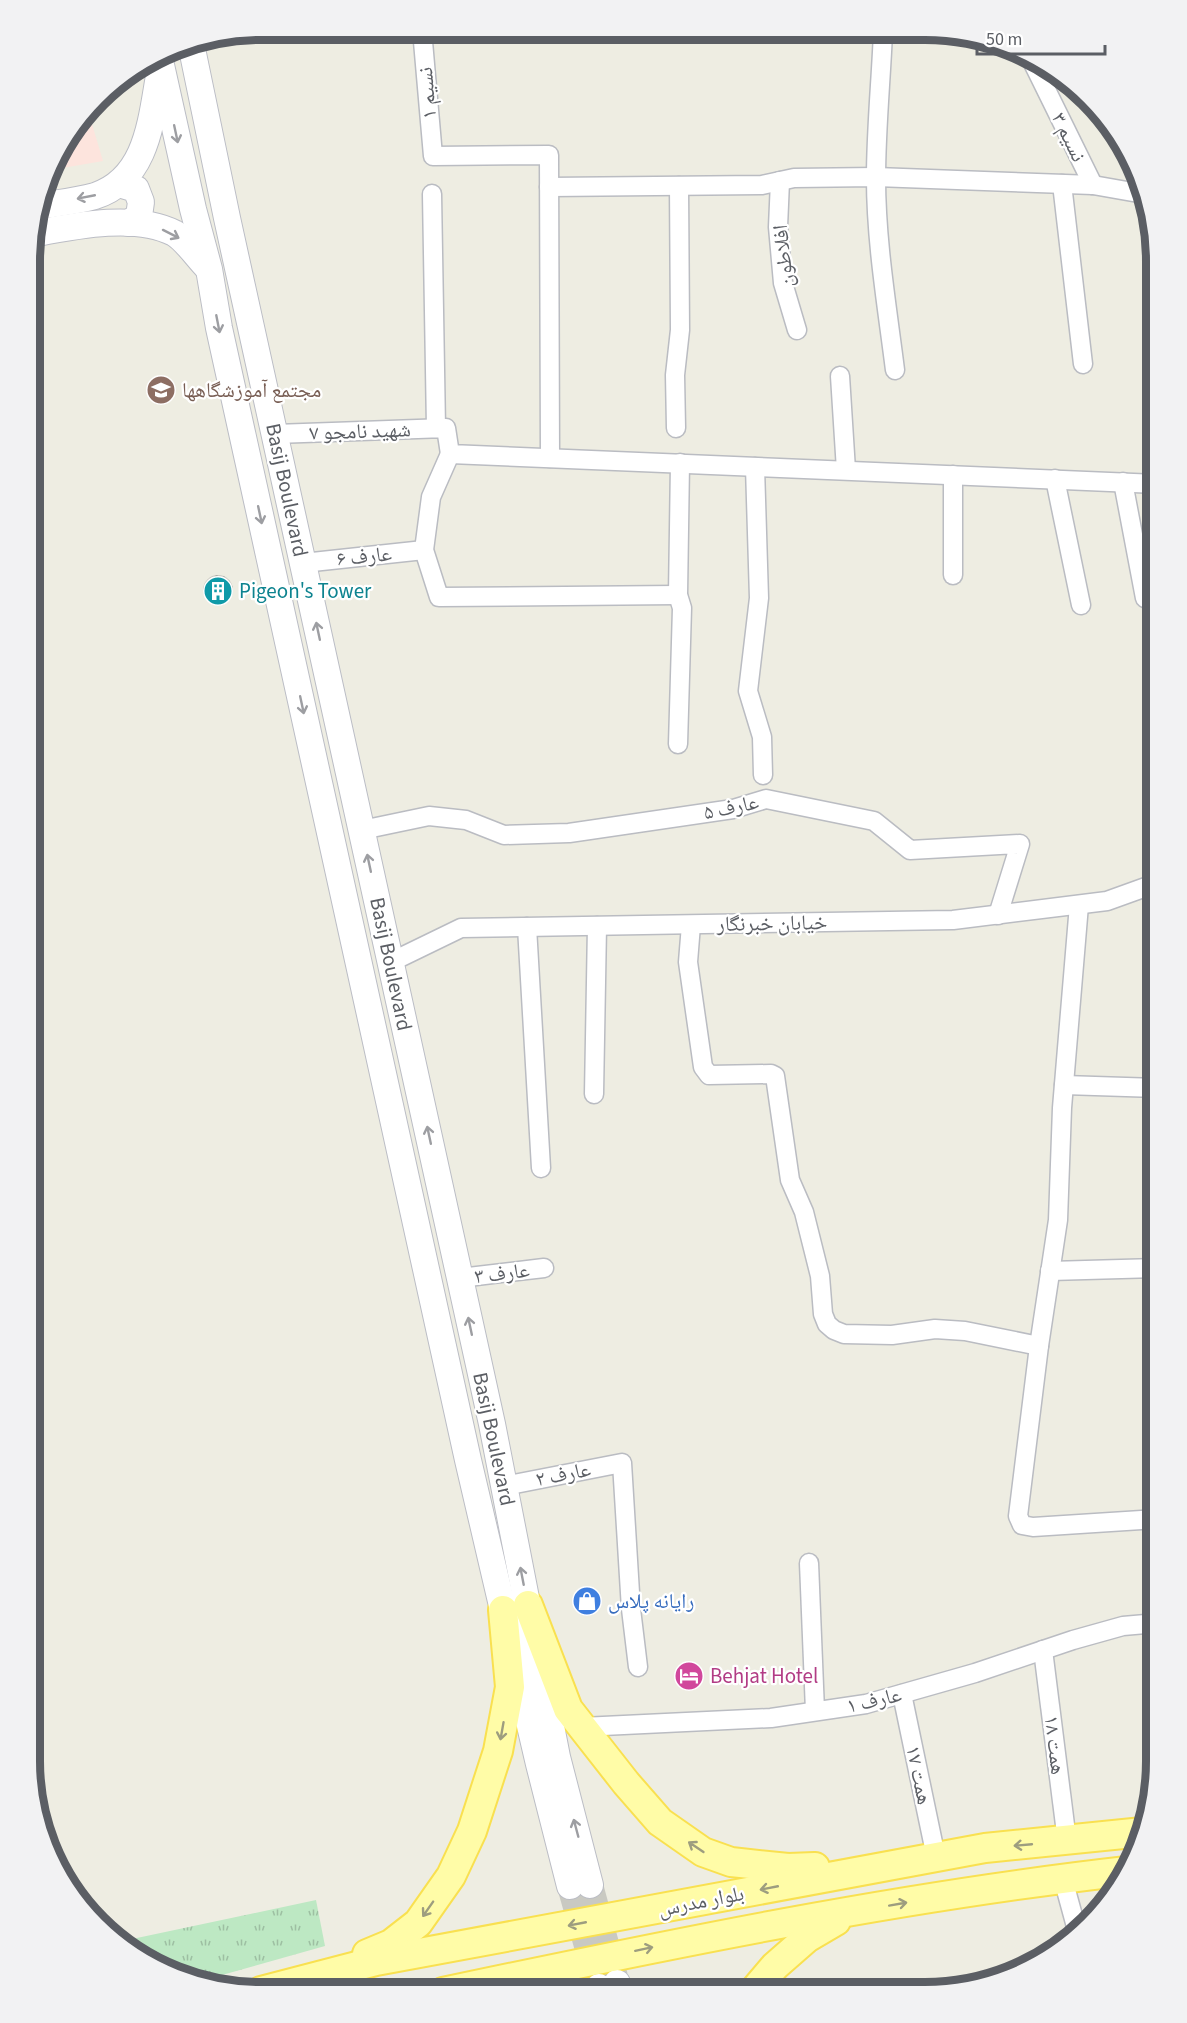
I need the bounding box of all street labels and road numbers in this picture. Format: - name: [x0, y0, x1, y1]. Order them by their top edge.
- street label: نسیم ۱: [410, 66, 444, 120]
- street label: نسیم ۳: [1044, 107, 1094, 167]
- street label: افلاطون: [765, 223, 801, 289]
- street label: شهید نامجو ۷: [309, 414, 411, 448]
- street label: Basij Boulevard: [258, 420, 316, 560]
- street label: عارف ۶: [335, 538, 394, 574]
- street label: عارف ۵: [701, 786, 762, 827]
- street label: Basij Boulevard: [362, 894, 420, 1034]
- street label: خیابان خبرنگار: [715, 907, 828, 939]
- street label: عارف ۳: [473, 1255, 532, 1291]
- street label: Basij Boulevard: [465, 1369, 523, 1509]
- street label: عارف ۲: [533, 1454, 593, 1494]
- street label: عارف ۱: [844, 1679, 905, 1721]
- street label: همت ۱۸: [1036, 1714, 1074, 1776]
- street label: همت ۱۷: [898, 1743, 940, 1807]
- street label: بلوار مدرس: [655, 1878, 747, 1924]

